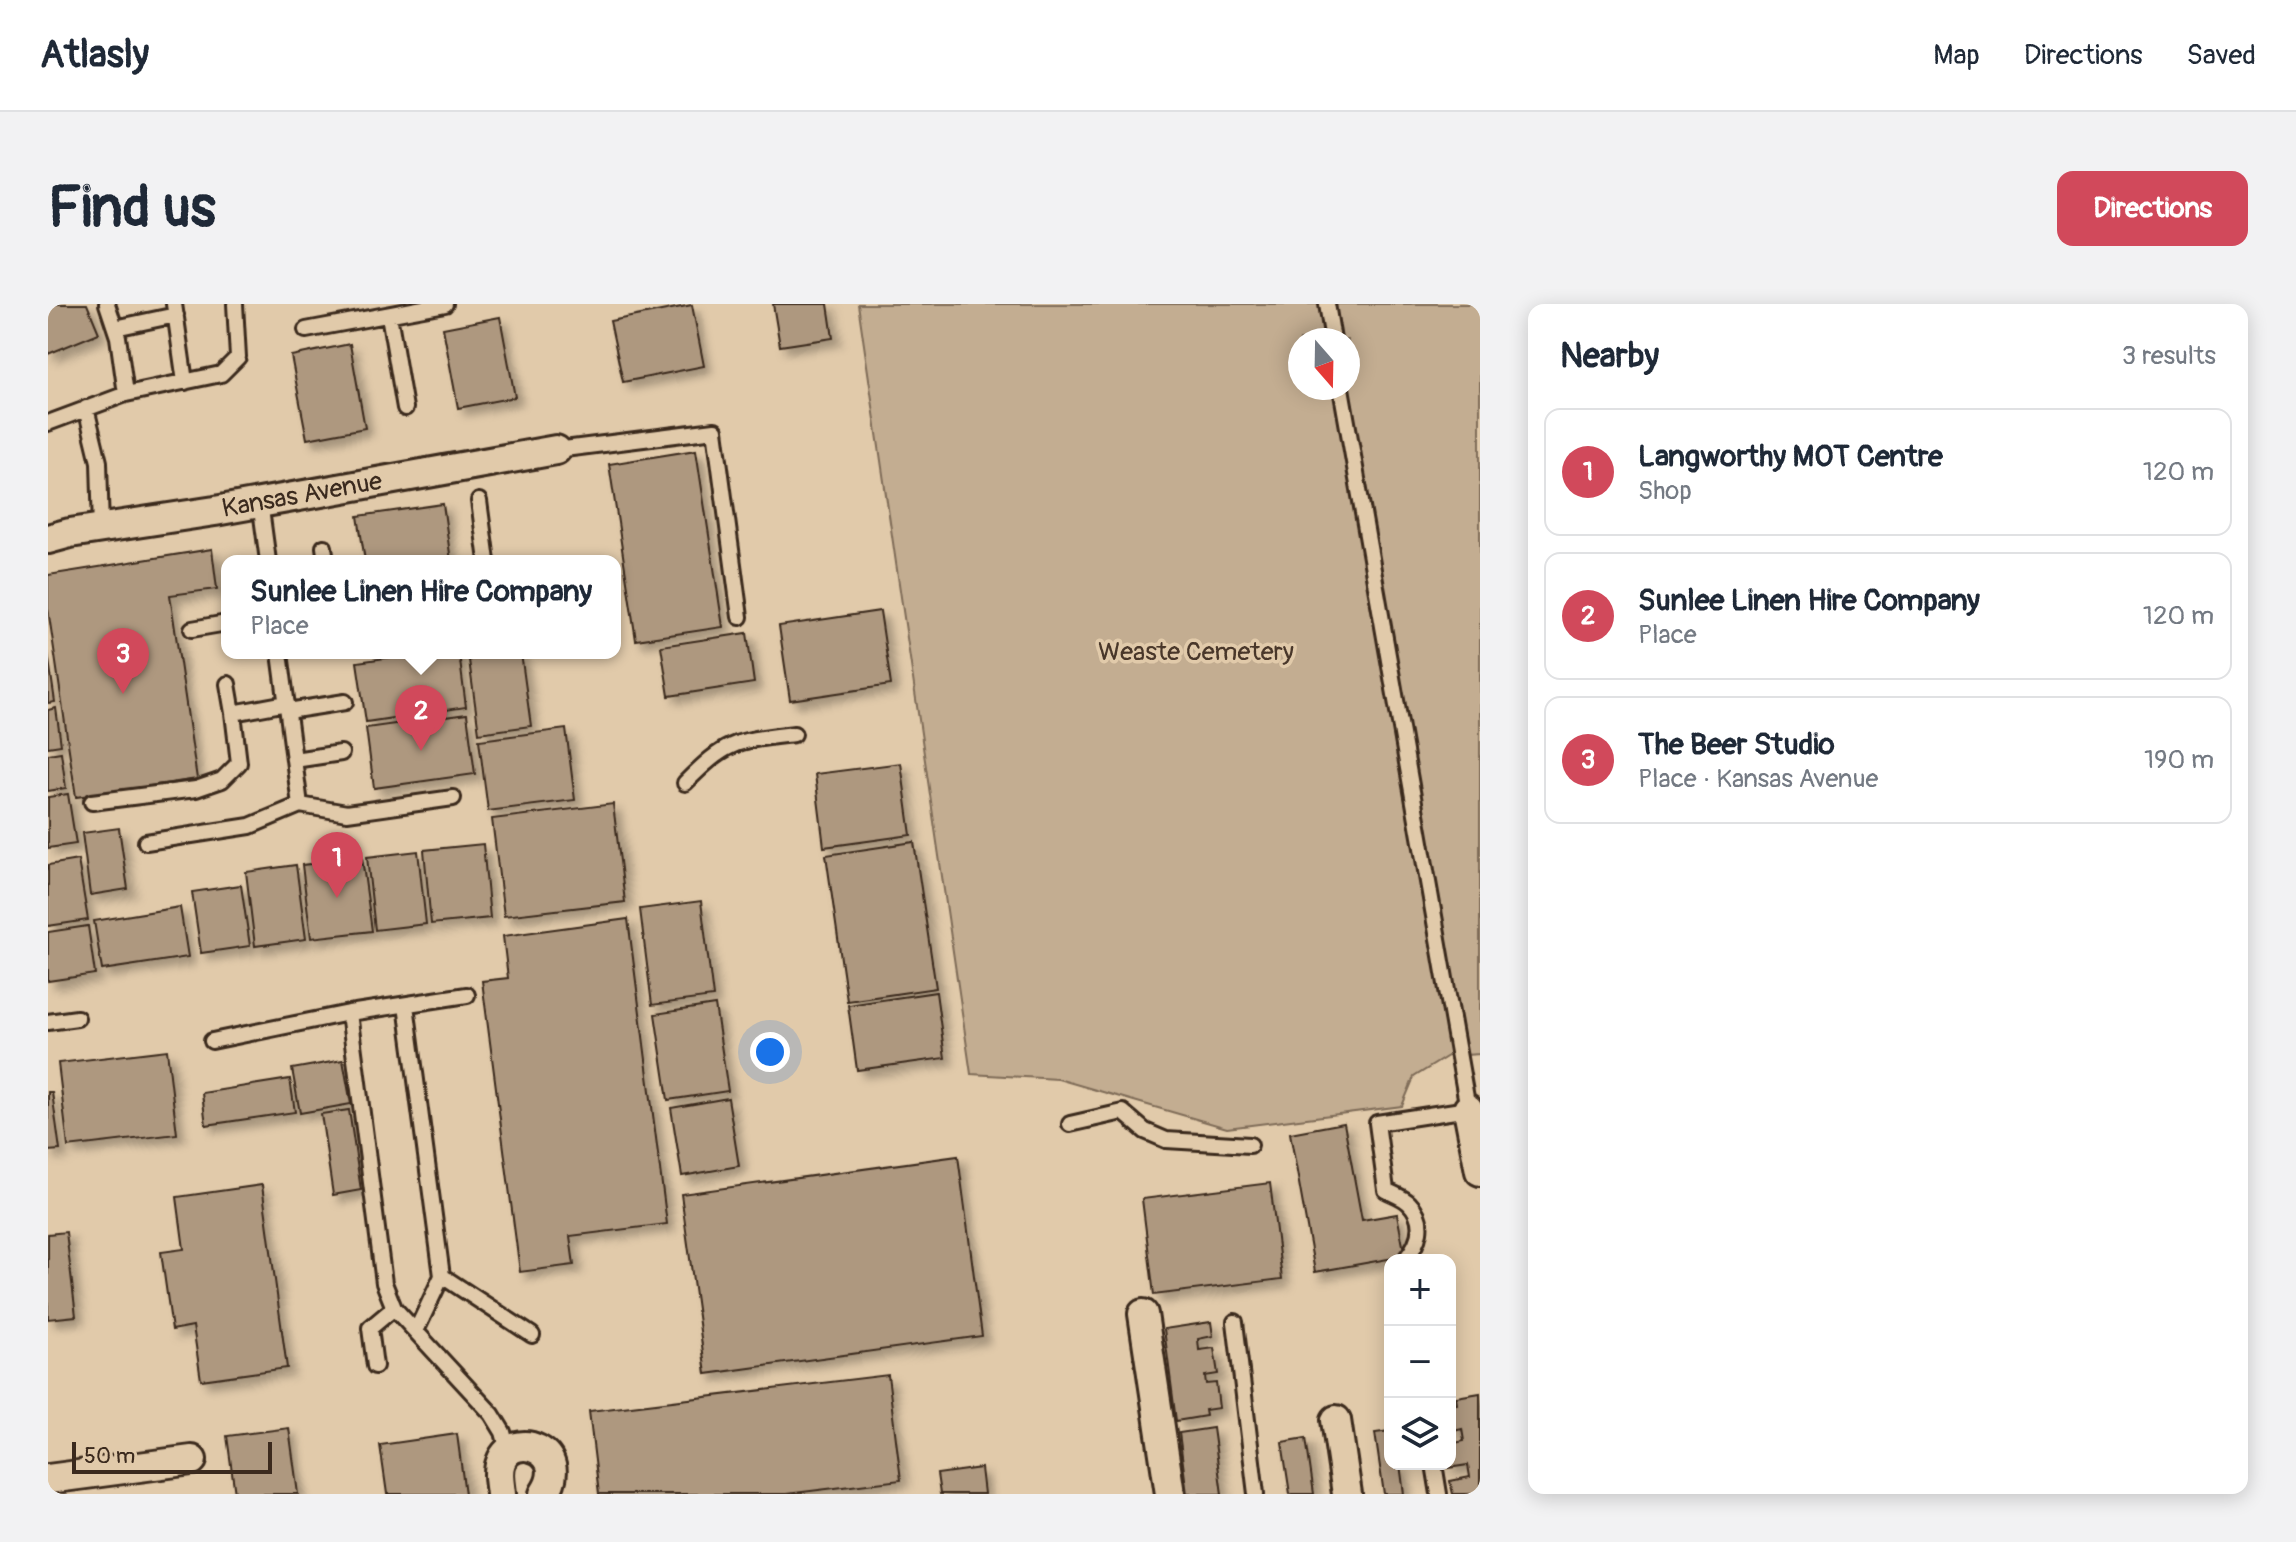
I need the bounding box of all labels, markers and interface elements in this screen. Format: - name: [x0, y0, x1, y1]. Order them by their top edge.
- text: Atlasly: [40, 31, 149, 79]
- text: Map: [1933, 38, 1980, 73]
- text: Directions: [2024, 38, 2143, 73]
- text: Saved: [2187, 38, 2256, 73]
- button: Directions: [2057, 171, 2248, 246]
- text: Find us: [48, 174, 216, 243]
- north arrow: [1288, 328, 1360, 400]
- text: Nearby: [1560, 335, 1659, 378]
- text: 3 results: [2122, 340, 2216, 372]
- text: Langworthy MOT Centre: [1638, 438, 1943, 475]
- text: 1: [1583, 456, 1593, 488]
- text: 120 m: [2143, 456, 2214, 488]
- street label: Kansas Avenue: [219, 465, 385, 525]
- text: Shop: [1638, 475, 1692, 507]
- popup: [221, 555, 621, 659]
- text: Sunlee Linen Hire Company: [250, 573, 592, 610]
- text: Sunlee Linen Hire Company: [1638, 582, 1980, 619]
- text: 2: [1581, 600, 1595, 632]
- text: 120 m: [2143, 600, 2214, 632]
- text: Place: [250, 610, 309, 642]
- text: Place: [1638, 619, 1697, 651]
- pin: 3: [97, 628, 149, 694]
- park label: Weaste Cemetery: [1098, 636, 1294, 668]
- pin: 2: [395, 685, 447, 751]
- text: The Beer Studio: [1638, 726, 1835, 763]
- text: 3: [1581, 744, 1595, 776]
- text: 190 m: [2144, 744, 2214, 776]
- text: Place · Kansas Avenue: [1638, 763, 1878, 795]
- pin: 1: [311, 832, 363, 898]
- your location: [750, 1032, 790, 1072]
- map controls: [1384, 1254, 1456, 1470]
- button: +: [1384, 1254, 1456, 1326]
- button: −: [1384, 1326, 1456, 1398]
- button: layers: [1384, 1398, 1456, 1470]
- scale bar: [72, 1438, 272, 1474]
- text: 50 m: [84, 1442, 135, 1470]

